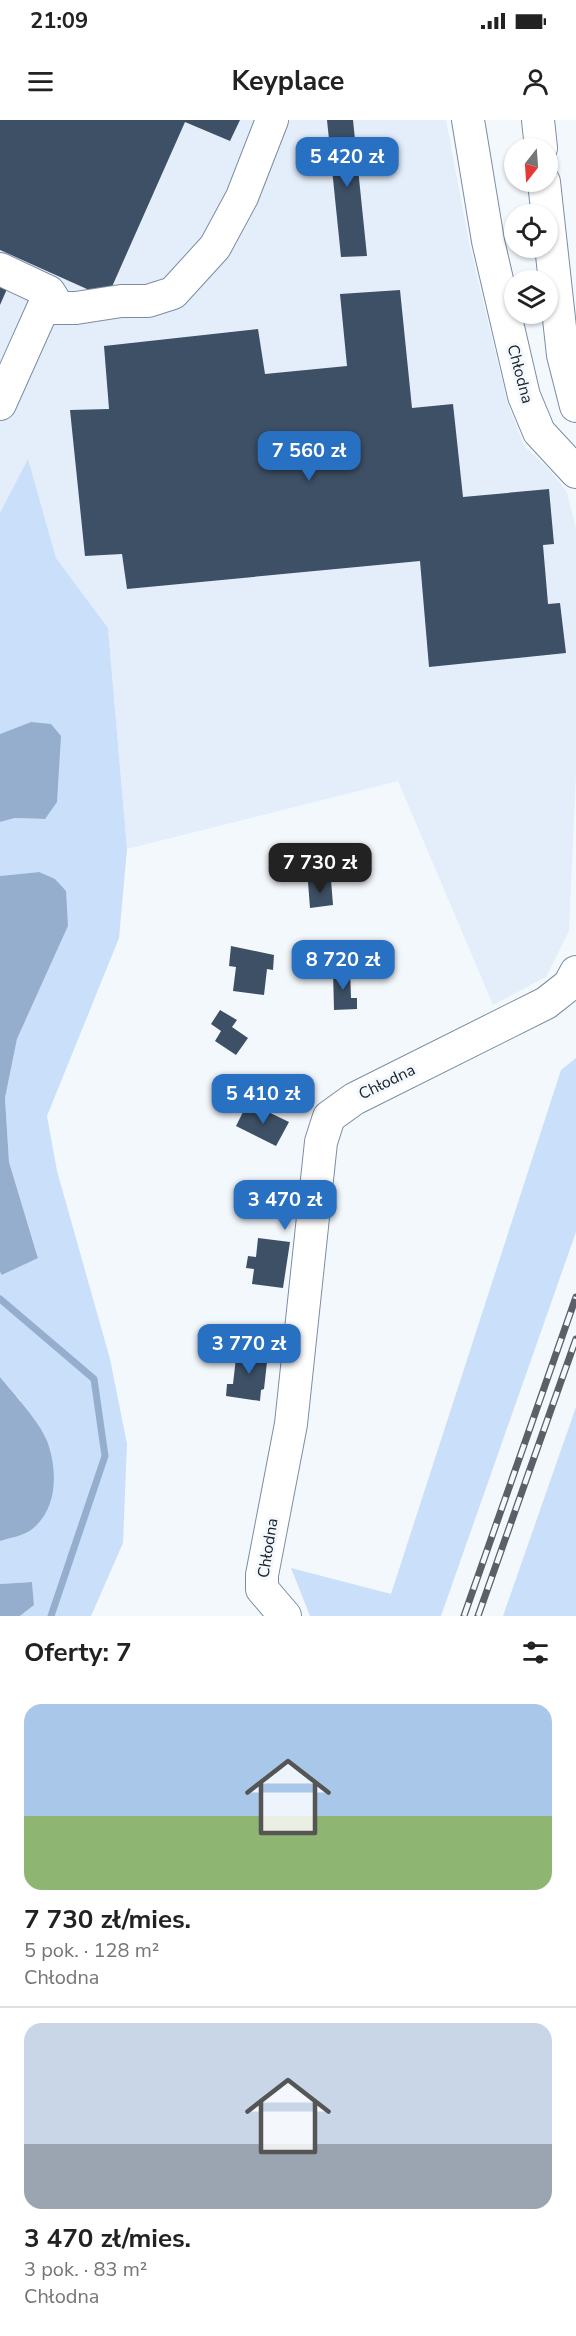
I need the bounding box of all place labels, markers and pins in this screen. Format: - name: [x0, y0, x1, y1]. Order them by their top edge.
- pin: 5 420 zł: [285, 137, 409, 188]
- pin: 7 560 zł: [247, 431, 371, 482]
- pin: 7 730 zł: [258, 843, 382, 894]
- pin: 8 720 zł: [281, 940, 405, 991]
- pin: 5 410 zł: [201, 1074, 325, 1125]
- pin: 3 470 zł: [223, 1180, 347, 1231]
- pin: 3 770 zł: [187, 1324, 311, 1375]

